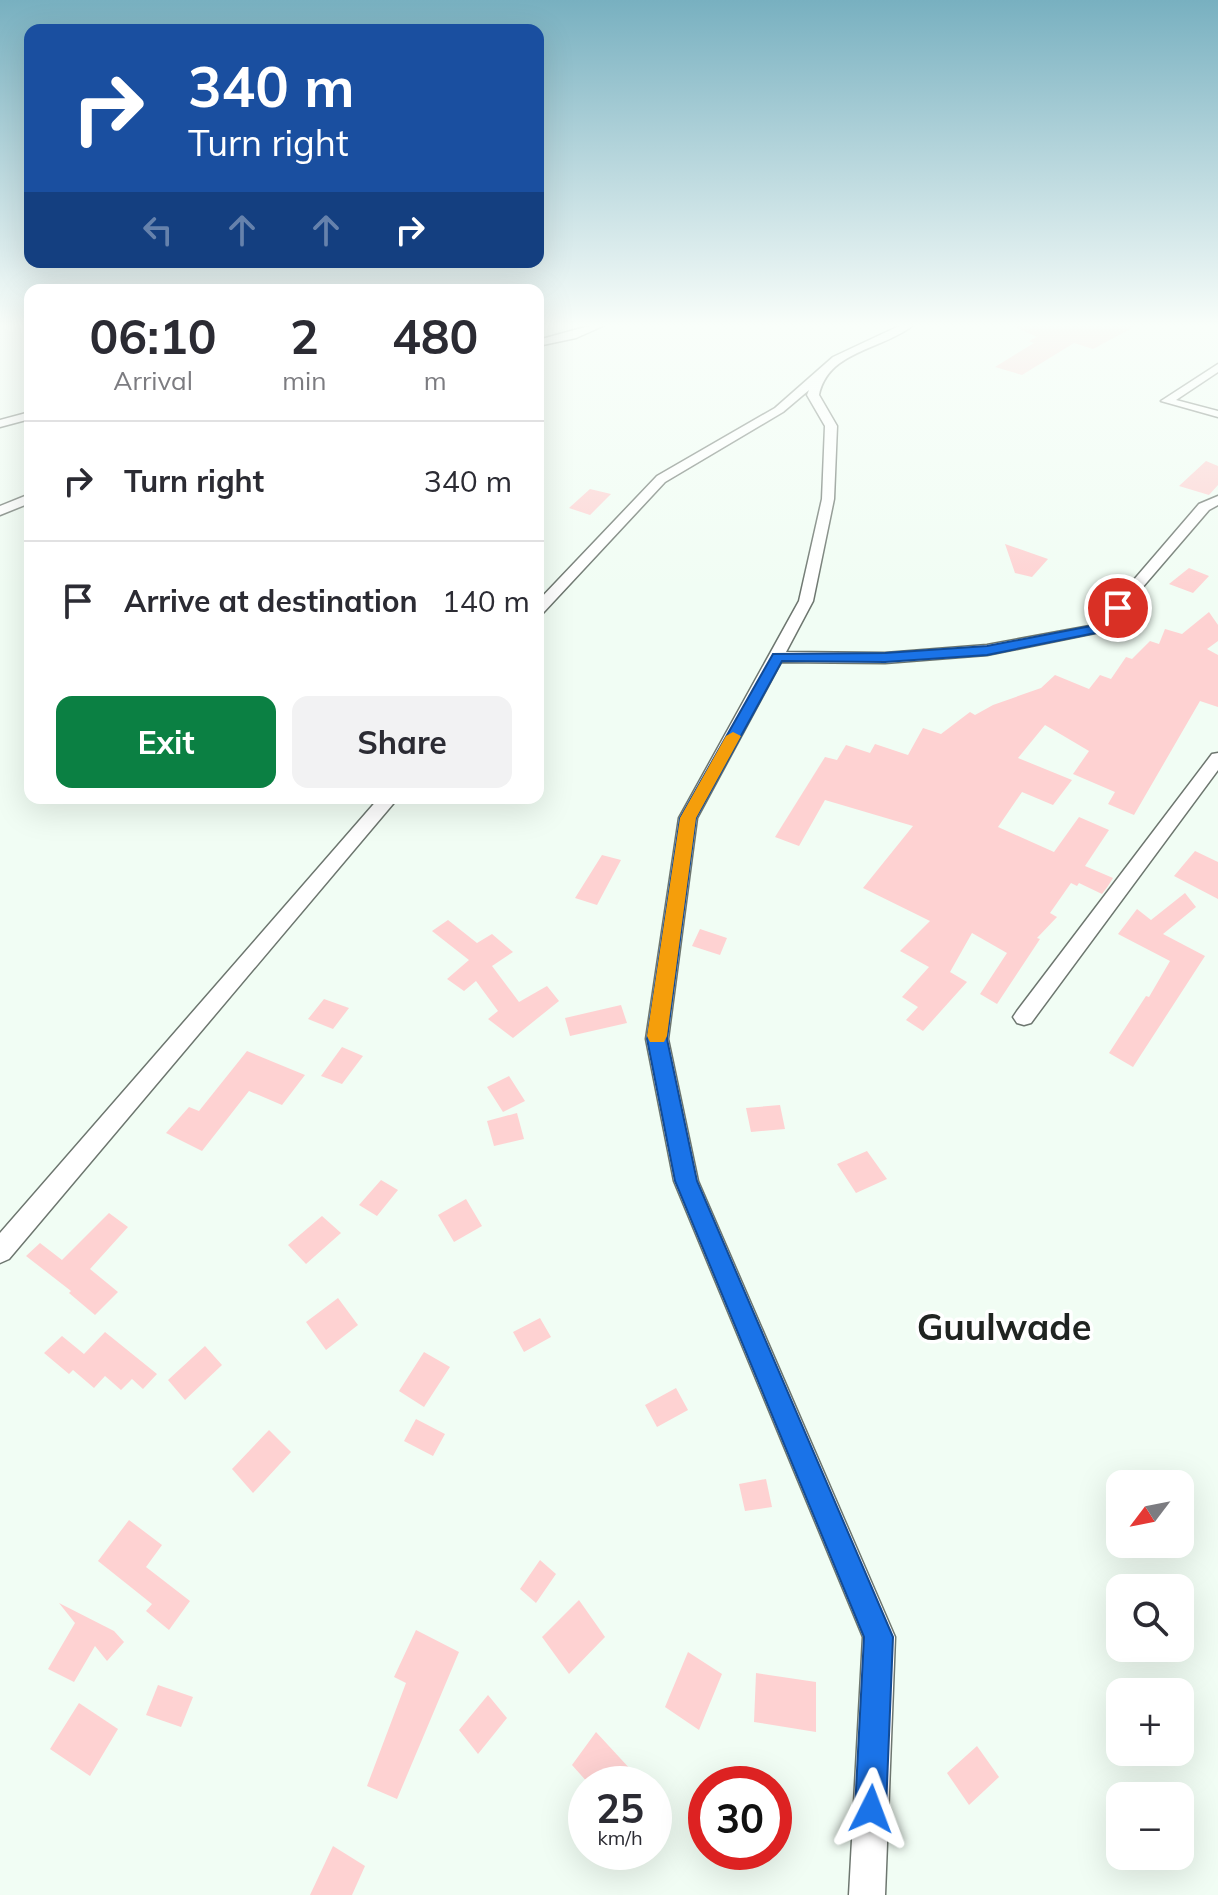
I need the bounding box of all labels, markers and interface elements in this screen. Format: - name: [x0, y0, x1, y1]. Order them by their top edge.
- text: 340 m: [188, 51, 355, 121]
- icon: right: [56, 56, 160, 160]
- text: Turn right: [188, 120, 349, 165]
- icon: left: [136, 208, 180, 252]
- icon: ahead: [220, 208, 264, 252]
- icon: ahead: [304, 208, 348, 252]
- icon: right: [388, 208, 432, 252]
- text: 06:10: [90, 306, 217, 366]
- text: 2: [290, 306, 319, 366]
- text: 480: [392, 306, 478, 366]
- text: Arrival: [113, 364, 193, 397]
- text: min: [282, 364, 326, 397]
- text: m: [424, 364, 447, 397]
- icon: right: [56, 459, 100, 503]
- text: Turn right: [124, 462, 264, 500]
- text: 340 m: [424, 462, 512, 500]
- pin: [1084, 574, 1152, 642]
- icon: arrive: [56, 579, 100, 623]
- text: Arrive at destination: [124, 582, 418, 620]
- text: 140 m: [442, 582, 530, 620]
- icon: arrive: [1096, 586, 1140, 630]
- button: Exit: [56, 696, 276, 788]
- button: Share: [292, 696, 512, 788]
- district label: Guulwade: [917, 1304, 1091, 1349]
- north arrow: [1106, 1470, 1194, 1558]
- map controls: [1106, 1470, 1194, 1870]
- button: search: [1106, 1574, 1194, 1662]
- button: +: [1106, 1678, 1194, 1766]
- speed limit sign: 30: [688, 1766, 792, 1870]
- position arrow: [829, 1767, 913, 1851]
- button: −: [1106, 1782, 1194, 1870]
- text: 25: [596, 1783, 644, 1833]
- text: km/h: [597, 1825, 643, 1850]

